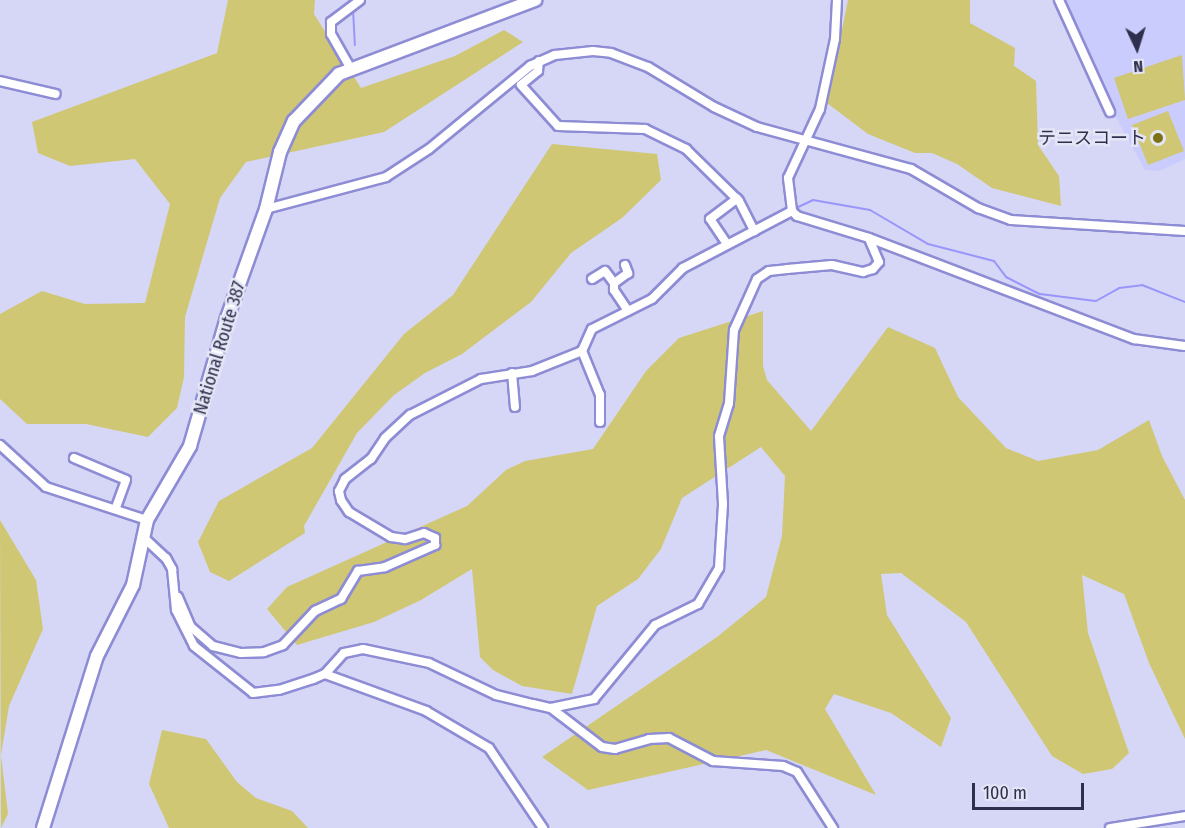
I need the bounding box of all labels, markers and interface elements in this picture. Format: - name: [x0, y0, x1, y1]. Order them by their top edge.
- north arrow: [1107, 18, 1167, 78]
- text: N: [1133, 57, 1144, 76]
- place label: テニスコート: [1038, 127, 1146, 149]
- marker: テニスコート: [1151, 131, 1165, 145]
- street label: National Route 387: [189, 279, 251, 417]
- scale bar: [975, 771, 1088, 809]
- text: 100 m: [983, 782, 1027, 804]

